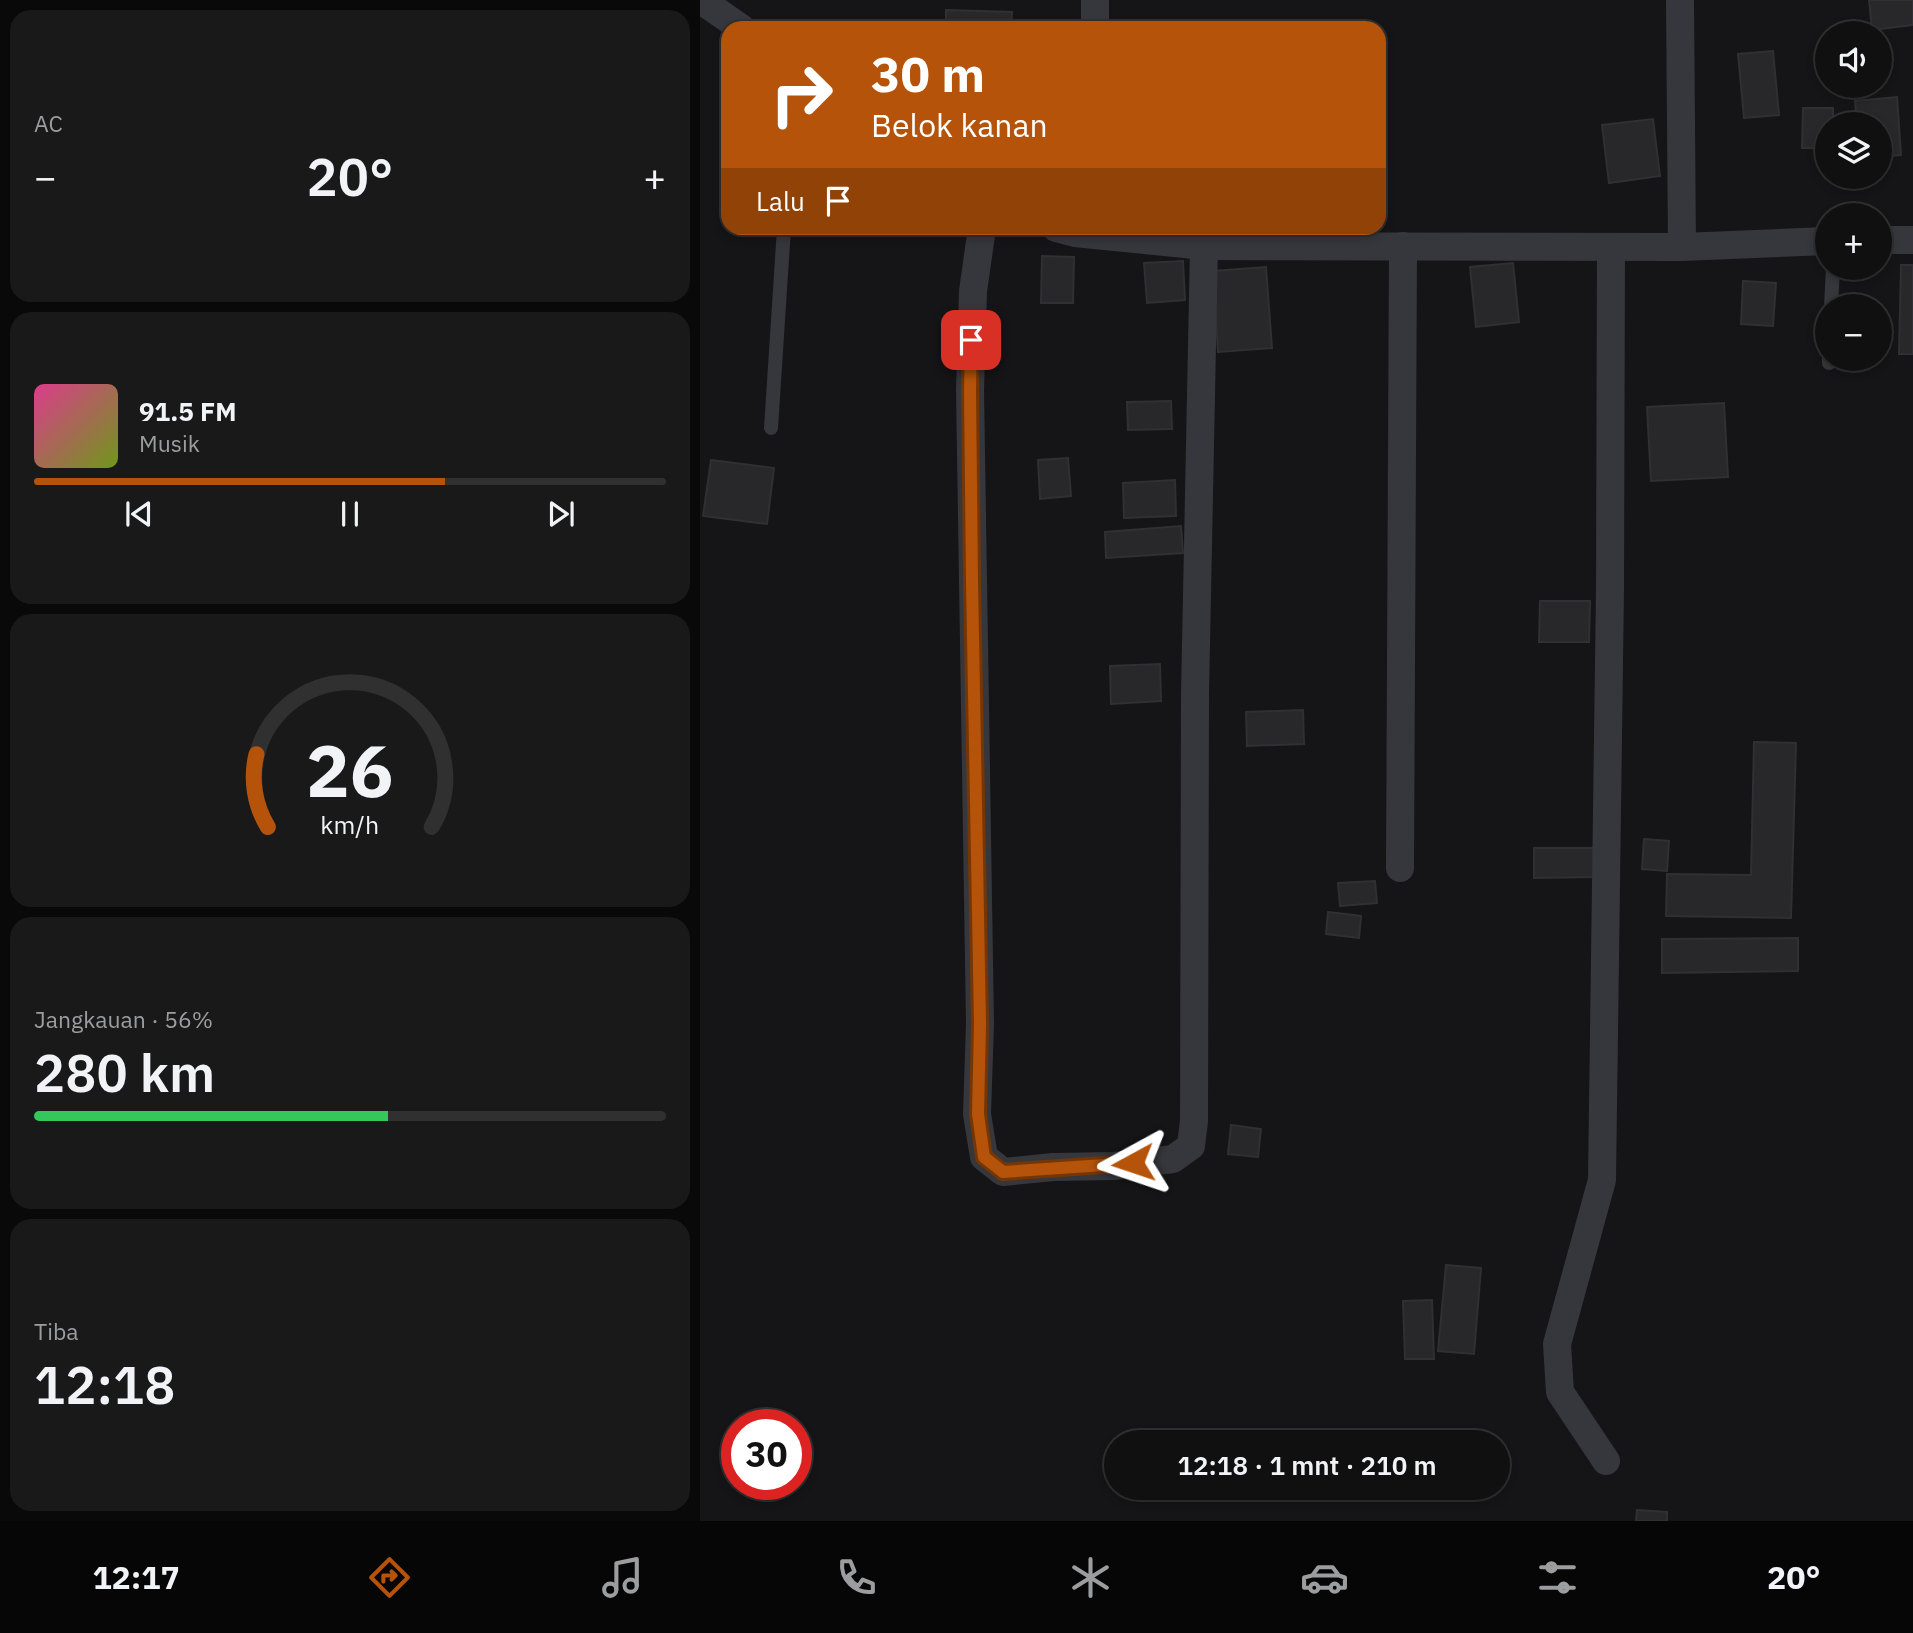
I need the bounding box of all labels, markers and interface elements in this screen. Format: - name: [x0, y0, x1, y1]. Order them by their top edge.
- map controls: [1815, 21, 1892, 371]
- button: sound: [1815, 21, 1892, 98]
- text: 30 m: [871, 42, 985, 105]
- icon: right: [756, 49, 847, 140]
- text: Belok kanan: [871, 104, 1048, 146]
- text: AC: [34, 108, 63, 138]
- button: layers: [1815, 112, 1892, 189]
- text: 20°: [307, 143, 393, 210]
- text: −: [34, 152, 57, 201]
- text: +: [643, 152, 666, 201]
- icon: arrive: [819, 182, 857, 220]
- text: Lalu: [756, 184, 805, 218]
- button: +: [1815, 203, 1892, 280]
- button: −: [1815, 294, 1892, 371]
- pin: [941, 310, 1001, 370]
- icon: arrive: [952, 321, 990, 359]
- text: 91.5 FM: [139, 394, 237, 428]
- text: Musik: [139, 428, 200, 458]
- icon: previous: [120, 495, 158, 533]
- icon: pause: [331, 495, 369, 533]
- icon: next: [542, 495, 580, 533]
- text: 26: [306, 722, 394, 817]
- text: km/h: [321, 807, 379, 840]
- text: Jangkauan · 56%: [34, 1004, 213, 1034]
- text: 280 km: [34, 1039, 215, 1106]
- position arrow: [1096, 1126, 1170, 1200]
- text: Tiba: [34, 1316, 79, 1346]
- text: 12:18: [34, 1351, 175, 1418]
- speed limit sign: 30: [721, 1409, 812, 1500]
- text: 12:18 · 1 mnt · 210 m: [1177, 1448, 1437, 1482]
- icon: directions: [365, 1553, 414, 1602]
- icon: music: [598, 1553, 647, 1602]
- icon: phone: [832, 1553, 881, 1602]
- icon: climate: [1066, 1553, 1115, 1602]
- icon: car: [1300, 1553, 1349, 1602]
- icon: filters: [1533, 1553, 1582, 1602]
- text: 12:17: [92, 1556, 180, 1598]
- text: 20°: [1767, 1556, 1821, 1598]

